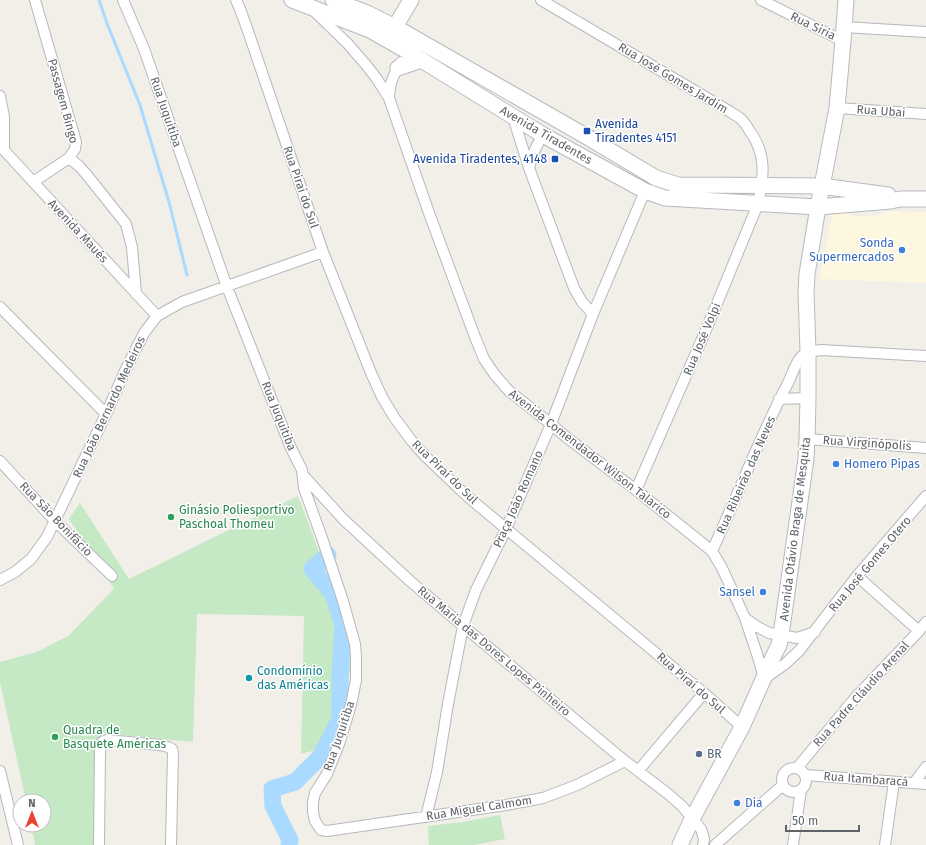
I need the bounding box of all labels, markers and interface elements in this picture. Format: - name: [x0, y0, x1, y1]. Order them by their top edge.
- street label: Rua Siria: [788, 9, 838, 43]
- street label: Rua José Gomes Jardim: [616, 40, 730, 116]
- street label: Passagem Bingo: [45, 57, 81, 145]
- street label: Rua Juquitiba: [147, 75, 185, 149]
- street label: Rua Ubai: [856, 102, 906, 120]
- street label: Avenida Tiradentes: [497, 103, 595, 167]
- place label: Avenida Tiradentes 4151: [595, 117, 677, 145]
- marker: Avenida Tiradentes 4151: [582, 126, 592, 136]
- street label: Rua Piraí do Sul: [280, 144, 322, 230]
- place label: Avenida Tiradentes, 4148: [413, 152, 547, 166]
- marker: Avenida Tiradentes, 4148: [550, 154, 560, 164]
- street label: Avenida Maués: [45, 196, 111, 266]
- place label: Sonda Supermercados: [809, 236, 894, 264]
- marker: Sonda Supermercados: [897, 245, 907, 255]
- street label: Rua José Volpi: [680, 301, 724, 377]
- street label: Rua João Bernardo Medeiros: [70, 334, 148, 480]
- street label: Rua Juquitiba: [259, 379, 299, 453]
- street label: Avenida Comendador Wilson Talarico: [506, 386, 674, 522]
- street label: Rua Ribeirão das Neves: [714, 413, 779, 536]
- street label: Rua Virginópolis: [822, 433, 912, 453]
- street label: Avenida Otávio Braga de Mesquita: [777, 436, 813, 622]
- street label: Rua Piraí do Sul: [409, 437, 481, 507]
- street label: Praça João Romano: [490, 448, 546, 550]
- place label: Homero Pipas: [844, 457, 920, 471]
- marker: Homero Pipas: [831, 459, 841, 469]
- street label: Rua São Bonifácio: [17, 479, 95, 559]
- place label: Ginásio Poliesportivo Paschoal Thomeu: [179, 503, 295, 531]
- marker: Ginásio Poliesportivo Paschoal Thomeu: [166, 512, 176, 522]
- street label: Rua José Gomes Otero: [826, 513, 914, 615]
- street label: Rua Maria das Dores Lopes Pinheiro: [415, 583, 573, 719]
- place label: Sansel: [719, 585, 755, 599]
- marker: Sansel: [758, 587, 768, 597]
- street label: Rua Padre Cláudio Arenal: [810, 638, 912, 750]
- street label: Rua Piraí do Sul: [654, 649, 728, 717]
- place label: Condomínio das Américas: [257, 664, 329, 692]
- marker: Condomínio das Américas: [244, 673, 254, 683]
- street label: Rua Juquitiba: [320, 699, 358, 773]
- place label: Quadra de Basquete Américas: [63, 723, 167, 751]
- marker: Quadra de Basquete Américas: [50, 732, 60, 742]
- place label: BR: [707, 747, 722, 761]
- marker: BR: [694, 749, 704, 759]
- street label: Rua Itambaracá: [823, 769, 909, 789]
- north arrow: [12, 793, 52, 833]
- street label: Rua Miguel Calmom: [425, 793, 533, 823]
- place label: Dia: [745, 796, 763, 810]
- text: N: [28, 797, 36, 810]
- marker: Dia: [732, 798, 742, 808]
- scale bar: [786, 807, 859, 833]
- text: 50 m: [792, 814, 818, 828]

